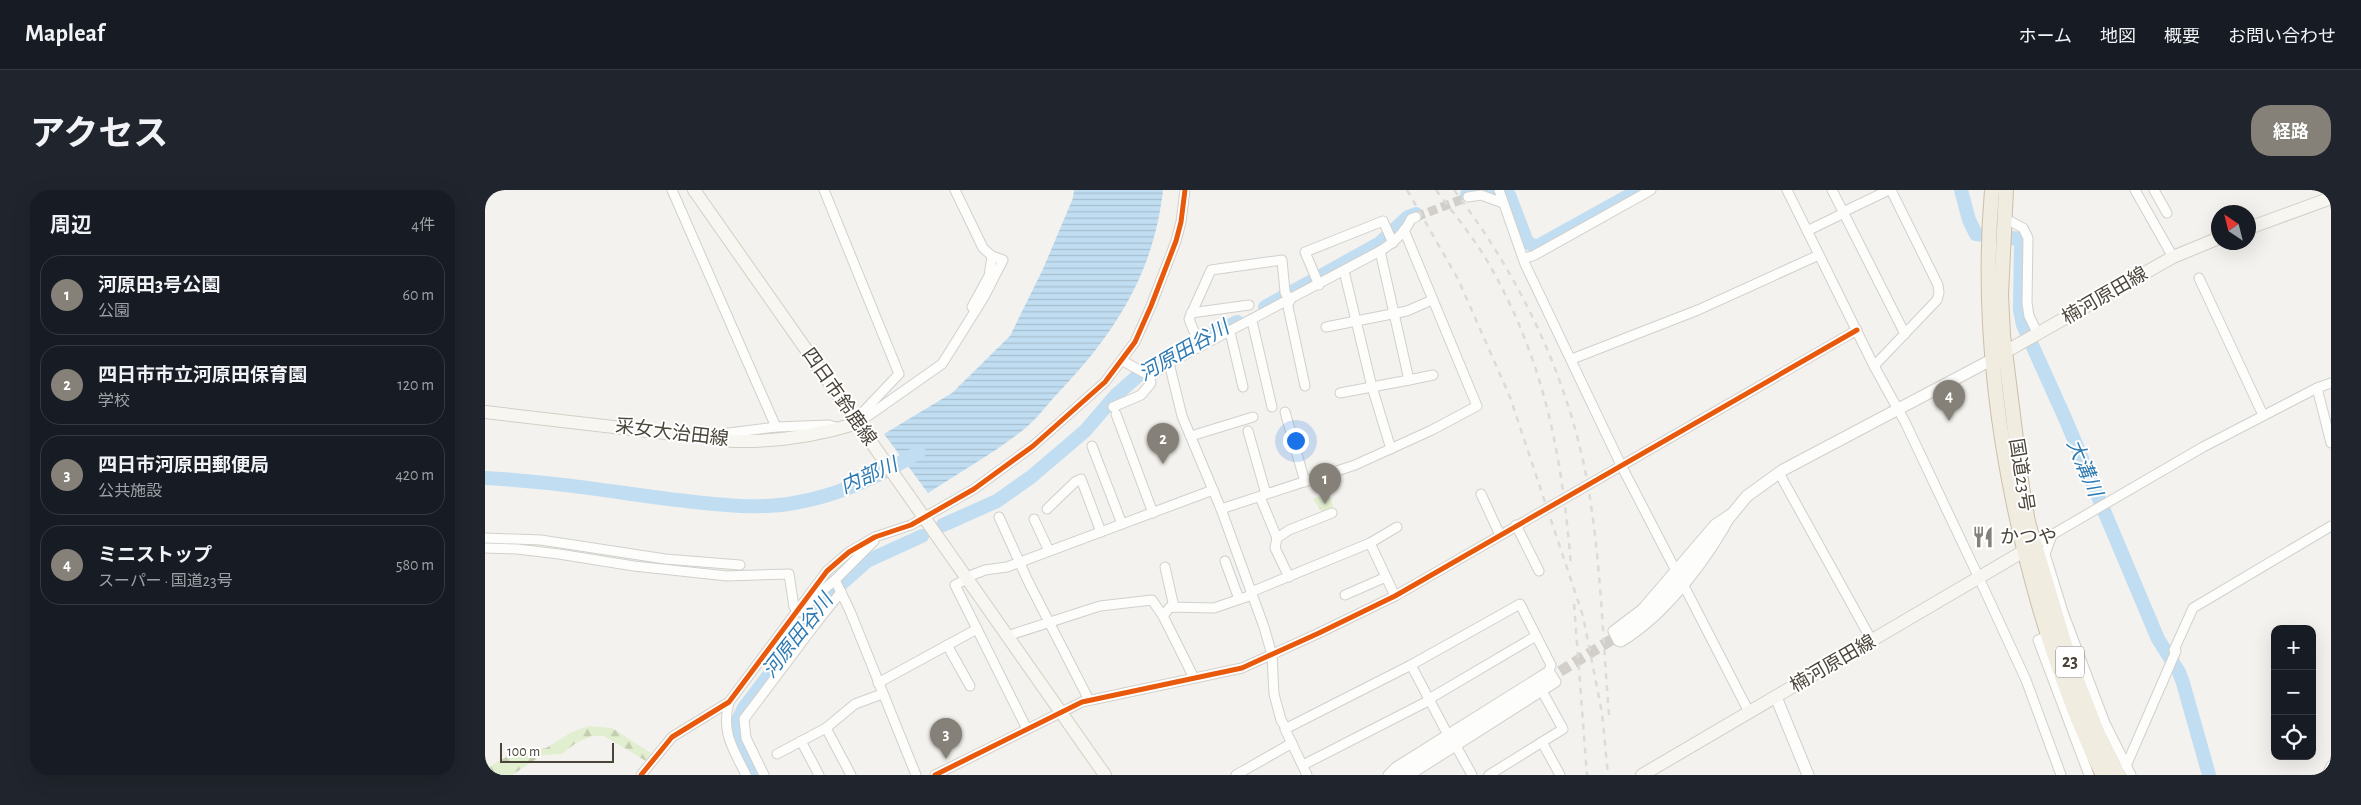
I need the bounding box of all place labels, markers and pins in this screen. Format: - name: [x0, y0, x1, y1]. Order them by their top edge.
- pin: 4: [1933, 380, 1965, 421]
- pin: 2: [1147, 423, 1179, 464]
- pin: 1: [1309, 463, 1341, 504]
- restaurant icon: かつや: [1970, 524, 1996, 550]
- place label: かつや: [2000, 527, 2057, 547]
- pin: 3: [930, 718, 962, 759]

